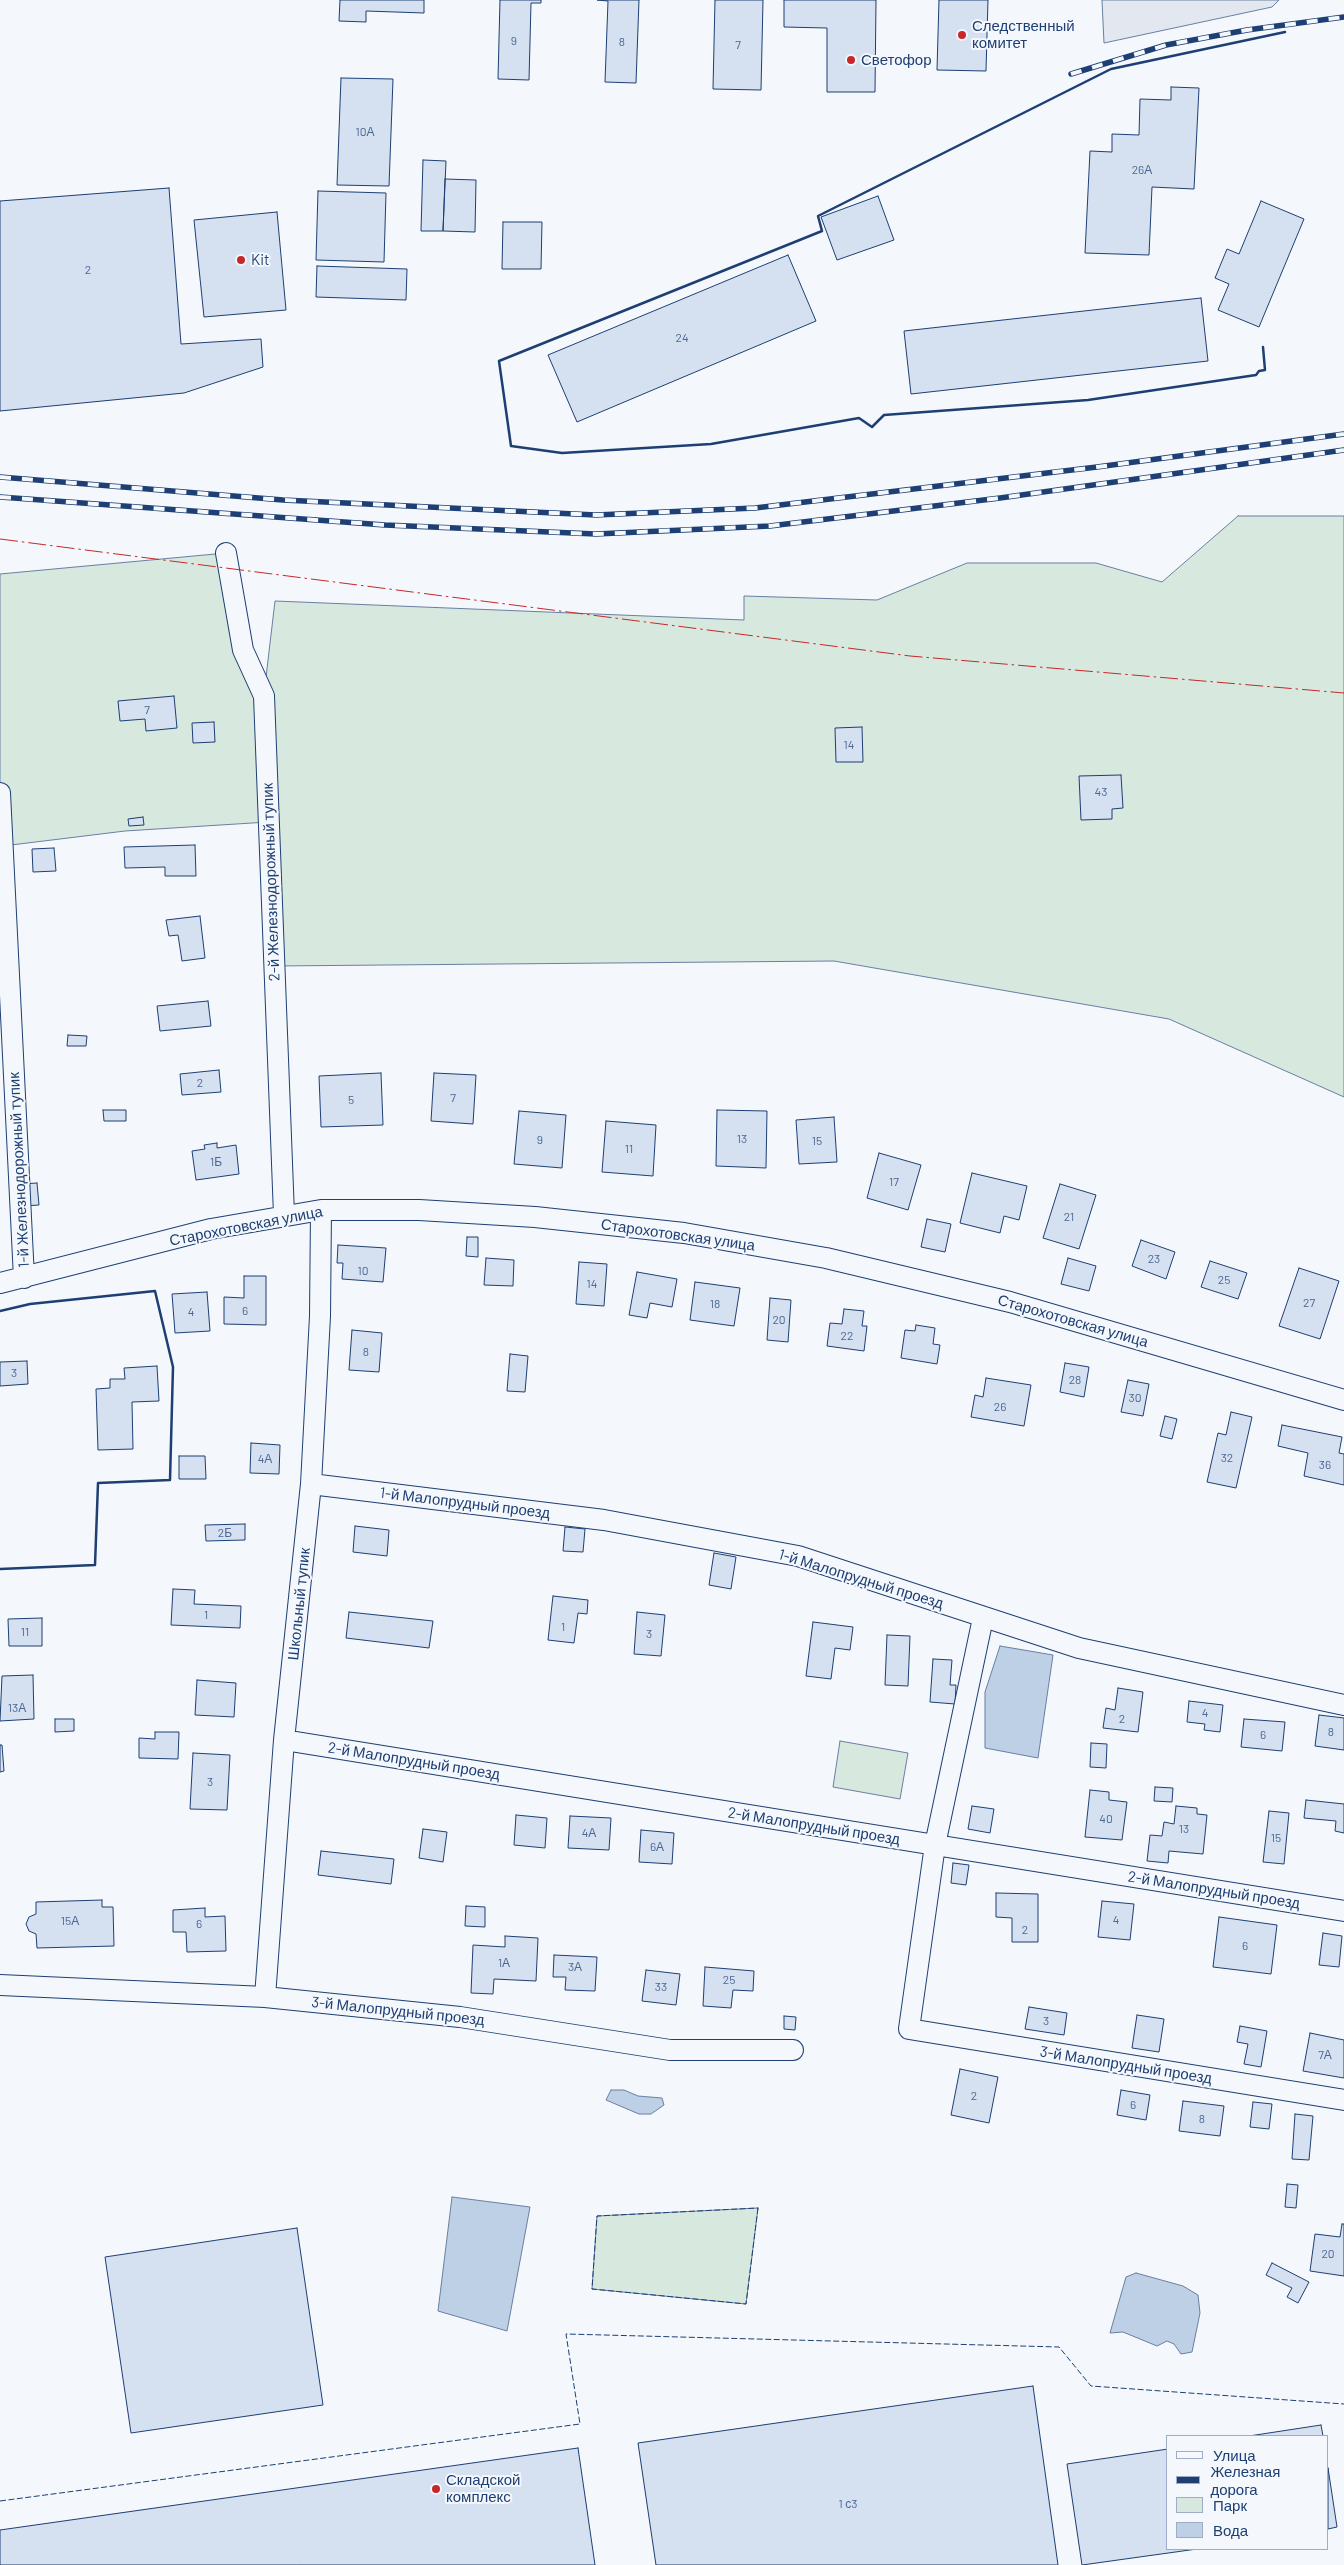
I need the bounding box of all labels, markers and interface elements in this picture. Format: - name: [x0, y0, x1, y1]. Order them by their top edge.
- place label: Следственный комитет: [972, 17, 1075, 52]
- marker: Следственный комитет: [956, 29, 968, 41]
- house number: 9: [511, 34, 517, 48]
- house number: 8: [619, 35, 625, 49]
- house number: 7: [735, 38, 741, 52]
- place label: Светофор: [861, 51, 932, 69]
- marker: Светофор: [845, 54, 857, 66]
- house number: 10А: [356, 125, 374, 139]
- house number: 26А: [1132, 163, 1152, 177]
- place label: Kit: [251, 251, 269, 269]
- marker: Kit: [235, 254, 247, 266]
- house number: 2: [85, 263, 91, 277]
- house number: 24: [675, 331, 689, 345]
- house number: 7: [144, 703, 150, 717]
- house number: 14: [844, 738, 854, 752]
- street label: 2-й Железнодорожный тупик: [259, 783, 283, 981]
- house number: 43: [1095, 785, 1107, 799]
- street label: 1-й Железнодорожный тупик: [5, 1072, 33, 1268]
- house number: 2: [197, 1076, 203, 1090]
- house number: 7: [450, 1091, 456, 1105]
- house number: 5: [348, 1093, 354, 1107]
- house number: 13: [737, 1132, 747, 1146]
- house number: 9: [537, 1133, 543, 1147]
- house number: 15: [812, 1134, 822, 1148]
- house number: 11: [625, 1142, 633, 1156]
- house number: 1Б: [210, 1155, 222, 1169]
- house number: 17: [889, 1175, 899, 1189]
- street label: Старохотовская улица: [168, 1202, 324, 1250]
- house number: 21: [1064, 1210, 1074, 1224]
- street label: Старохотовская улица: [600, 1215, 756, 1255]
- house number: 23: [1148, 1252, 1160, 1266]
- house number: 10: [358, 1264, 368, 1278]
- house number: 25: [1218, 1273, 1230, 1287]
- house number: 14: [587, 1277, 597, 1291]
- street label: Старохотовская улица: [996, 1291, 1150, 1351]
- house number: 27: [1303, 1296, 1315, 1310]
- house number: 18: [710, 1297, 720, 1311]
- house number: 6: [242, 1304, 248, 1318]
- house number: 4: [188, 1305, 194, 1319]
- house number: 20: [772, 1313, 786, 1327]
- house number: 22: [841, 1329, 853, 1343]
- house number: 8: [363, 1345, 369, 1359]
- house number: 3: [11, 1366, 17, 1380]
- house number: 28: [1069, 1373, 1081, 1387]
- house number: 30: [1129, 1391, 1141, 1405]
- house number: 26: [994, 1400, 1006, 1414]
- house number: 32: [1221, 1451, 1233, 1465]
- house number: 4А: [258, 1452, 272, 1466]
- house number: 36: [1319, 1458, 1331, 1472]
- street label: 1-й Малопрудный проезд: [379, 1484, 551, 1522]
- house number: 2Б: [218, 1526, 232, 1540]
- street label: 1-й Малопрудный проезд: [776, 1545, 946, 1613]
- street label: Школьный тупик: [284, 1547, 314, 1661]
- house number: 1: [204, 1608, 208, 1622]
- house number: 1: [561, 1620, 565, 1634]
- house number: 11: [21, 1625, 29, 1639]
- house number: 3: [646, 1627, 652, 1641]
- house number: 13А: [8, 1701, 26, 1715]
- house number: 4: [1202, 1706, 1208, 1720]
- house number: 2: [1119, 1712, 1125, 1726]
- house number: 8: [1328, 1725, 1334, 1739]
- house number: 6: [1260, 1728, 1266, 1742]
- street label: 2-й Малопрудный проезд: [327, 1738, 501, 1784]
- house number: 3: [207, 1775, 213, 1789]
- street label: 2-й Малопрудный проезд: [727, 1803, 901, 1849]
- house number: 40: [1099, 1812, 1113, 1826]
- house number: 13: [1179, 1822, 1189, 1836]
- house number: 4А: [582, 1826, 596, 1840]
- house number: 15: [1271, 1831, 1281, 1845]
- house number: 6А: [650, 1840, 664, 1854]
- street label: 2-й Малопрудный проезд: [1127, 1867, 1301, 1913]
- house number: 4: [1113, 1913, 1119, 1927]
- house number: 15А: [61, 1914, 79, 1928]
- house number: 6: [196, 1917, 202, 1931]
- house number: 2: [1022, 1923, 1028, 1937]
- house number: 6: [1242, 1939, 1248, 1953]
- house number: 1А: [498, 1956, 510, 1970]
- house number: 3А: [568, 1960, 582, 1974]
- house number: 25: [723, 1973, 735, 1987]
- house number: 33: [655, 1980, 667, 1994]
- street label: 3-й Малопрудный проезд: [311, 1993, 485, 2029]
- house number: 3: [1043, 2014, 1049, 2028]
- street label: 3-й Малопрудный проезд: [1039, 2043, 1213, 2087]
- house number: 7А: [1318, 2048, 1332, 2062]
- house number: 2: [971, 2089, 977, 2103]
- house number: 6: [1130, 2098, 1136, 2112]
- house number: 8: [1199, 2112, 1205, 2126]
- house number: 20: [1321, 2247, 1335, 2261]
- legend: [1166, 2435, 1329, 2550]
- text: Улица: [1213, 2446, 1256, 2464]
- text: Железная дорога: [1210, 2462, 1280, 2498]
- place label: Складской комплекс: [446, 2471, 520, 2506]
- marker: Складской комплекс: [430, 2483, 442, 2495]
- text: Парк: [1213, 2496, 1247, 2514]
- house number: 1 с3: [839, 2497, 857, 2511]
- text: Вода: [1213, 2521, 1248, 2539]

